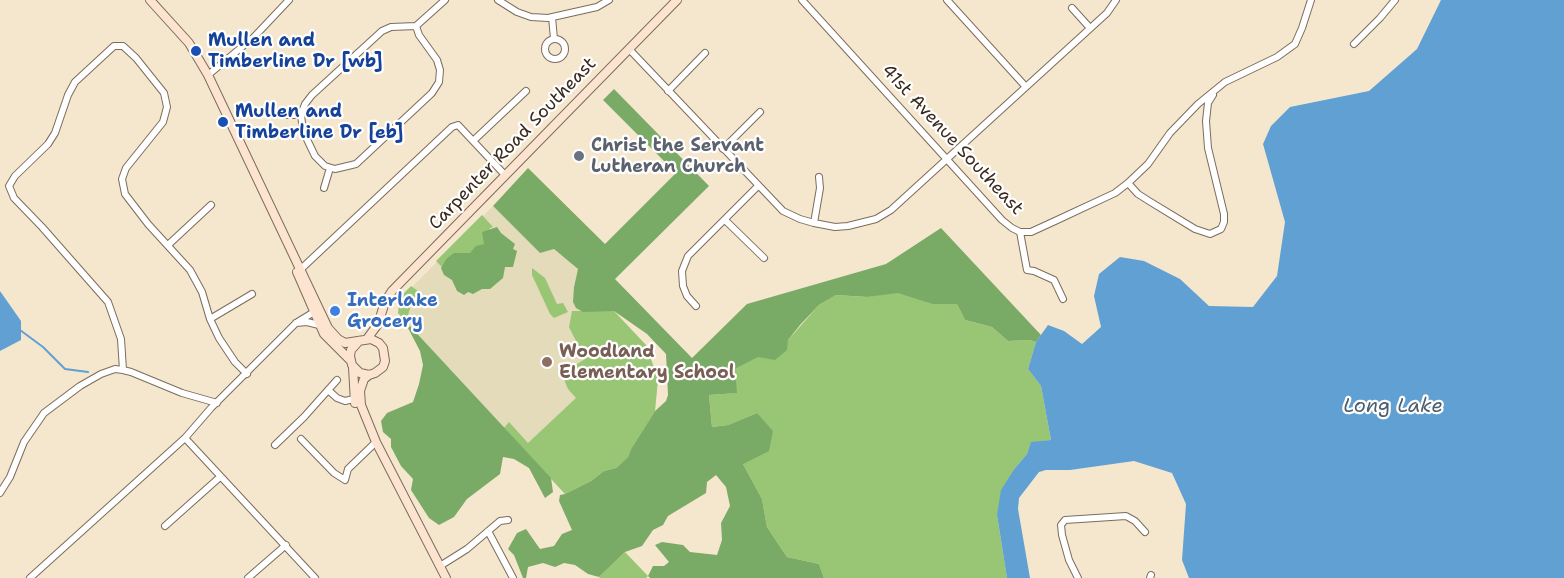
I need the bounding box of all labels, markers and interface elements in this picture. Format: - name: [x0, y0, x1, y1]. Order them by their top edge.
- place label: Mullen and Timberline Dr [wb]: [208, 30, 383, 72]
- marker: Mullen and Timberline Dr [wb]: [189, 44, 203, 58]
- street label: Carpenter Road Southeast: [425, 53, 601, 235]
- street label: 41st Avenue Southeast: [877, 60, 1027, 220]
- place label: Mullen and Timberline Dr [eb]: [235, 101, 404, 144]
- marker: Mullen and Timberline Dr [eb]: [216, 115, 230, 129]
- place label: Christ the Servant Lutheran Church: [591, 135, 764, 178]
- marker: Christ the Servant Lutheran Church: [572, 149, 586, 163]
- place label: Interlake Grocery: [347, 290, 438, 332]
- marker: Interlake Grocery: [328, 304, 342, 318]
- place label: Woodland Elementary School: [559, 341, 735, 384]
- marker: Woodland Elementary School: [540, 355, 554, 369]
- water label: Long Lake: [1343, 395, 1443, 419]

